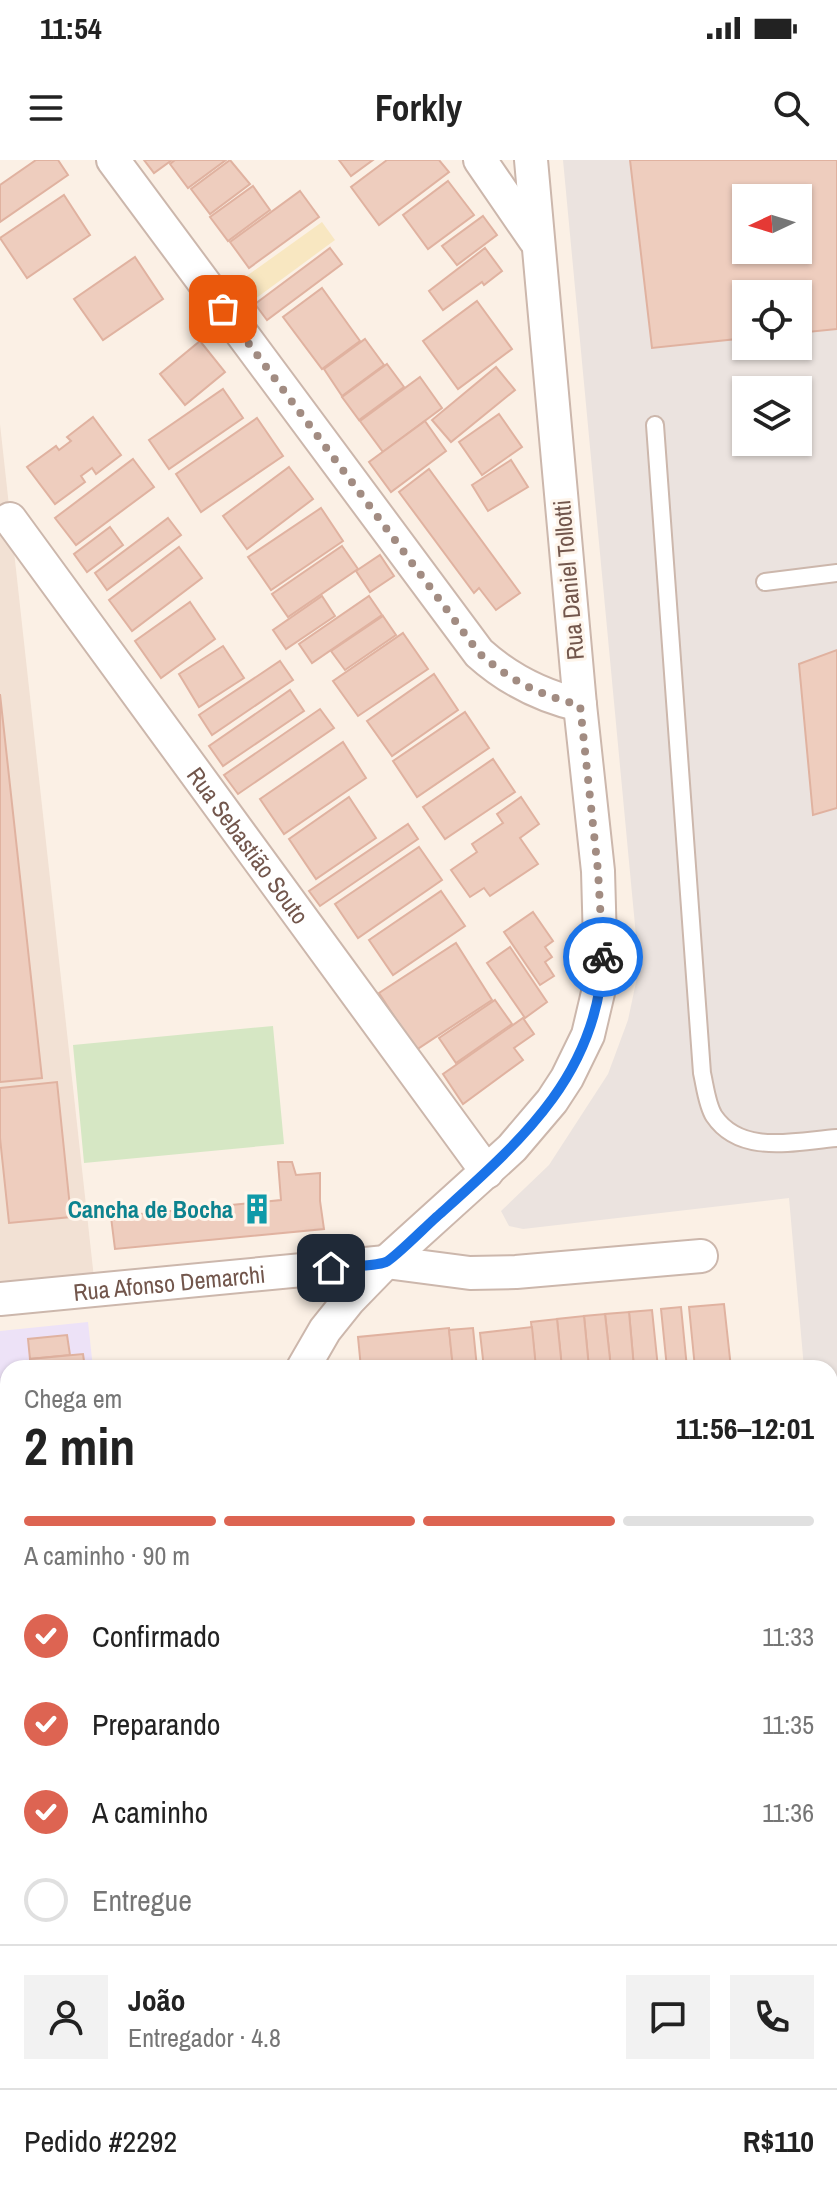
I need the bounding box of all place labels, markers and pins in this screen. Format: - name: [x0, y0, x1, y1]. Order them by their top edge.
- pin: [189, 275, 257, 343]
- building icon: Cancha de Bocha: [240, 1192, 274, 1226]
- place label: Cancha de Bocha: [68, 1193, 233, 1225]
- pin: [297, 1234, 365, 1302]

